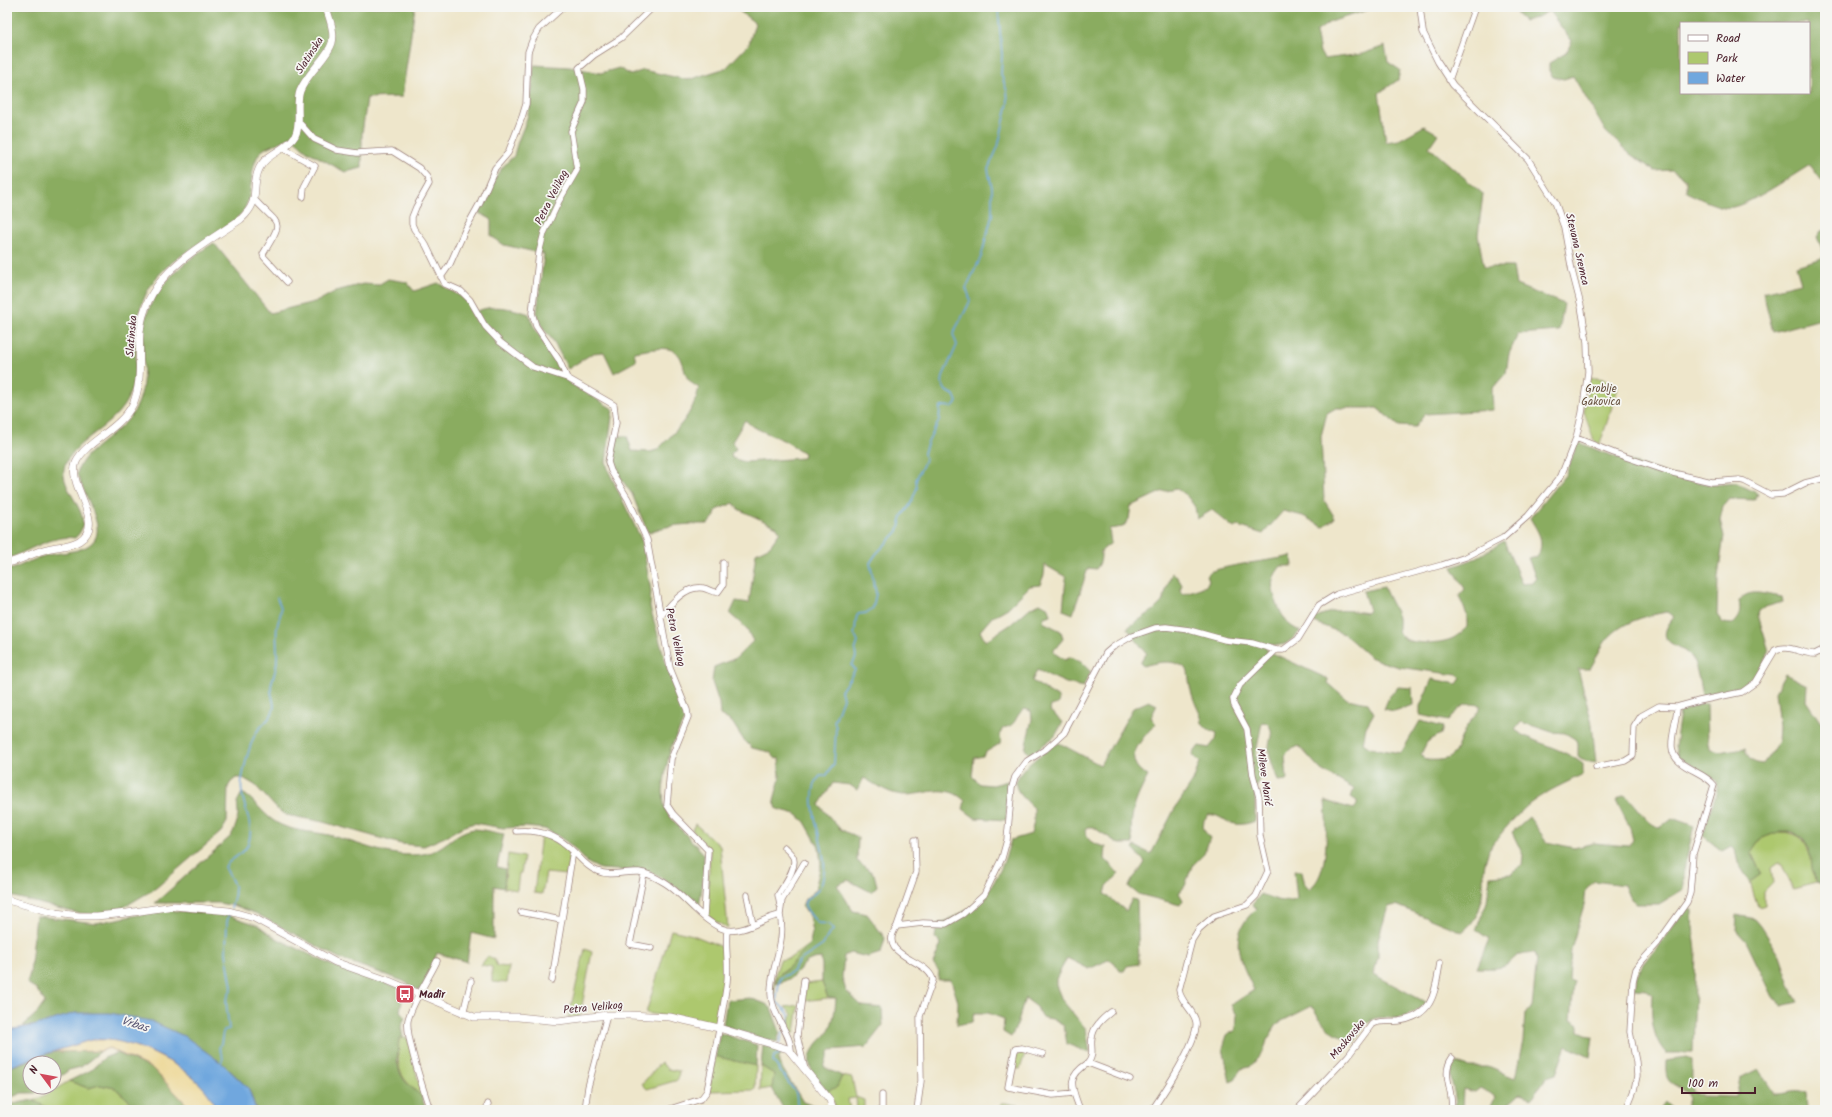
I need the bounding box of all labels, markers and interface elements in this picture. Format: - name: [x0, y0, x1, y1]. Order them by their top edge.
- legend: [1680, 22, 1810, 94]
- text: Road: [1716, 29, 1741, 48]
- street label: Slatinska: [291, 33, 329, 78]
- text: Park: [1716, 49, 1738, 68]
- text: Water: [1716, 69, 1746, 88]
- street label: Petra Velikog: [530, 167, 574, 228]
- street label: Stevana Sremca: [1560, 211, 1594, 287]
- street label: Slatinska: [121, 315, 143, 358]
- park label: Groblje Gakovica: [1581, 380, 1621, 411]
- street label: Petra Velikog: [660, 606, 690, 668]
- street label: Mileve Marić: [1251, 747, 1277, 808]
- bus stop icon: Mađir: [394, 983, 416, 1005]
- place label: Mađir: [419, 986, 446, 1004]
- street label: Petra Velikog: [562, 996, 624, 1020]
- water label: Vrbas: [119, 1011, 153, 1038]
- street label: Moskovska: [1325, 1015, 1370, 1064]
- north arrow: [22, 1055, 62, 1095]
- text: N: [25, 1062, 44, 1078]
- scale bar: [1682, 1069, 1755, 1095]
- text: 100 m: [1688, 1074, 1719, 1093]

